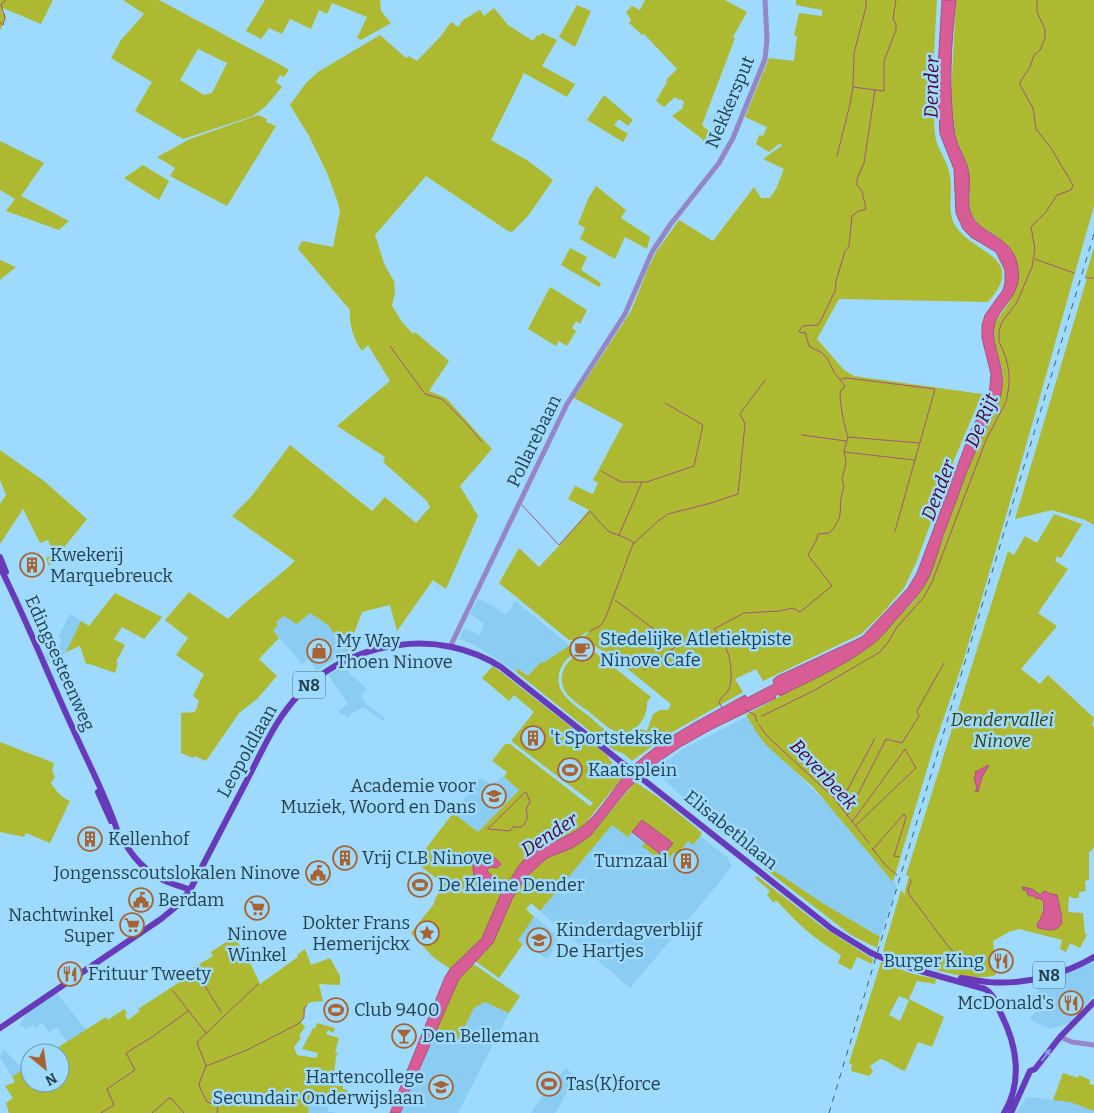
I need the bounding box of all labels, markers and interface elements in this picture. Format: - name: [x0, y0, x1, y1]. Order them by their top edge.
- street label: Nekkersput: [701, 52, 759, 151]
- water label: Dender: [919, 54, 944, 119]
- water label: De Rijt: [960, 390, 1003, 450]
- street label: Pollarebaan: [502, 391, 566, 491]
- water label: Dender: [916, 456, 961, 524]
- place label: Kwekerij Marquebreuck: [50, 544, 173, 587]
- building icon: Kwekerij Marquebreuck: [19, 552, 45, 578]
- street label: Edingsesteenweg: [20, 592, 100, 734]
- place label: Stedelijke Atletiekpiste Ninove Cafe: [600, 628, 792, 671]
- place label: My Way Thoen Ninove: [336, 630, 453, 673]
- cafe icon: Stedelijke Atletiekpiste Ninove Cafe: [569, 636, 595, 662]
- shop icon: My Way Thoen Ninove: [306, 638, 332, 664]
- road number: N8: [293, 672, 325, 698]
- street label: Leopoldlaan: [212, 700, 282, 801]
- park label: Dendervallei Ninove: [950, 709, 1054, 752]
- building icon: 't Sportstekske: [520, 725, 546, 751]
- place label: 't Sportstekske: [550, 727, 672, 749]
- water label: Beverbeek: [785, 734, 862, 815]
- sports icon: Kaatsplein: [557, 757, 583, 783]
- place label: Kaatsplein: [588, 759, 678, 781]
- place label: Academie voor Muziek, Woord en Dans: [280, 775, 476, 818]
- school or university icon: Academie voor Muziek, Woord en Dans: [481, 783, 507, 809]
- street label: Elisabethlaan: [680, 786, 783, 875]
- water label: Dender: [517, 807, 583, 861]
- building icon: Kellenhof: [77, 826, 103, 852]
- place label: Kellenhof: [108, 828, 191, 850]
- building icon: Vrij CLB Ninove: [332, 845, 358, 871]
- place label: Vrij CLB Ninove: [362, 847, 492, 869]
- building icon: Turnzaal: [673, 848, 699, 874]
- place label: Turnzaal: [594, 850, 668, 872]
- public building icon: Jongensscoutslokalen Ninove: [305, 860, 331, 886]
- place label: Jongensscoutslokalen Ninove: [53, 862, 300, 884]
- sports icon: De Kleine Dender: [407, 872, 433, 898]
- place label: De Kleine Dender: [438, 874, 585, 896]
- public building icon: Berdam: [128, 887, 154, 913]
- place label: Berdam: [158, 889, 224, 911]
- supermarket icon: Ninove Winkel: [244, 895, 270, 921]
- place label: Nachtwinkel Super: [8, 904, 114, 947]
- supermarket icon: Nachtwinkel Super: [119, 912, 145, 938]
- place label: Dokter Frans Hemerijckx: [302, 912, 410, 955]
- place label: Kinderdagverblijf De Hartjes: [556, 919, 704, 962]
- place icon: Dokter Frans Hemerijckx: [414, 920, 440, 946]
- place label: Ninove Winkel: [227, 923, 287, 966]
- school or university icon: Kinderdagverblijf De Hartjes: [526, 927, 552, 953]
- restaurant icon: Burger King: [988, 948, 1014, 974]
- place label: Burger King: [883, 950, 984, 972]
- restaurant icon: Frituur Tweety: [57, 961, 83, 987]
- road number: N8: [1033, 962, 1065, 988]
- place label: Frituur Tweety: [88, 963, 212, 985]
- restaurant icon: McDonald's: [1058, 990, 1084, 1016]
- place label: McDonald's: [957, 992, 1054, 1014]
- sports icon: Club 9400: [323, 997, 349, 1023]
- place label: Club 9400: [354, 999, 440, 1021]
- bar icon: Den Belleman: [391, 1023, 417, 1049]
- place label: Den Belleman: [422, 1025, 540, 1047]
- north arrow: [20, 1043, 70, 1093]
- one-way arrow: [1041, 1048, 1051, 1062]
- place label: Hartencollege Secundair Onderwijslaan: [213, 1066, 425, 1109]
- text: N: [42, 1069, 60, 1089]
- sports icon: Tas(K)force: [536, 1071, 562, 1097]
- place label: Tas(K)force: [566, 1073, 661, 1095]
- school or university icon: Hartencollege Secundair Onderwijslaan: [428, 1074, 454, 1100]

